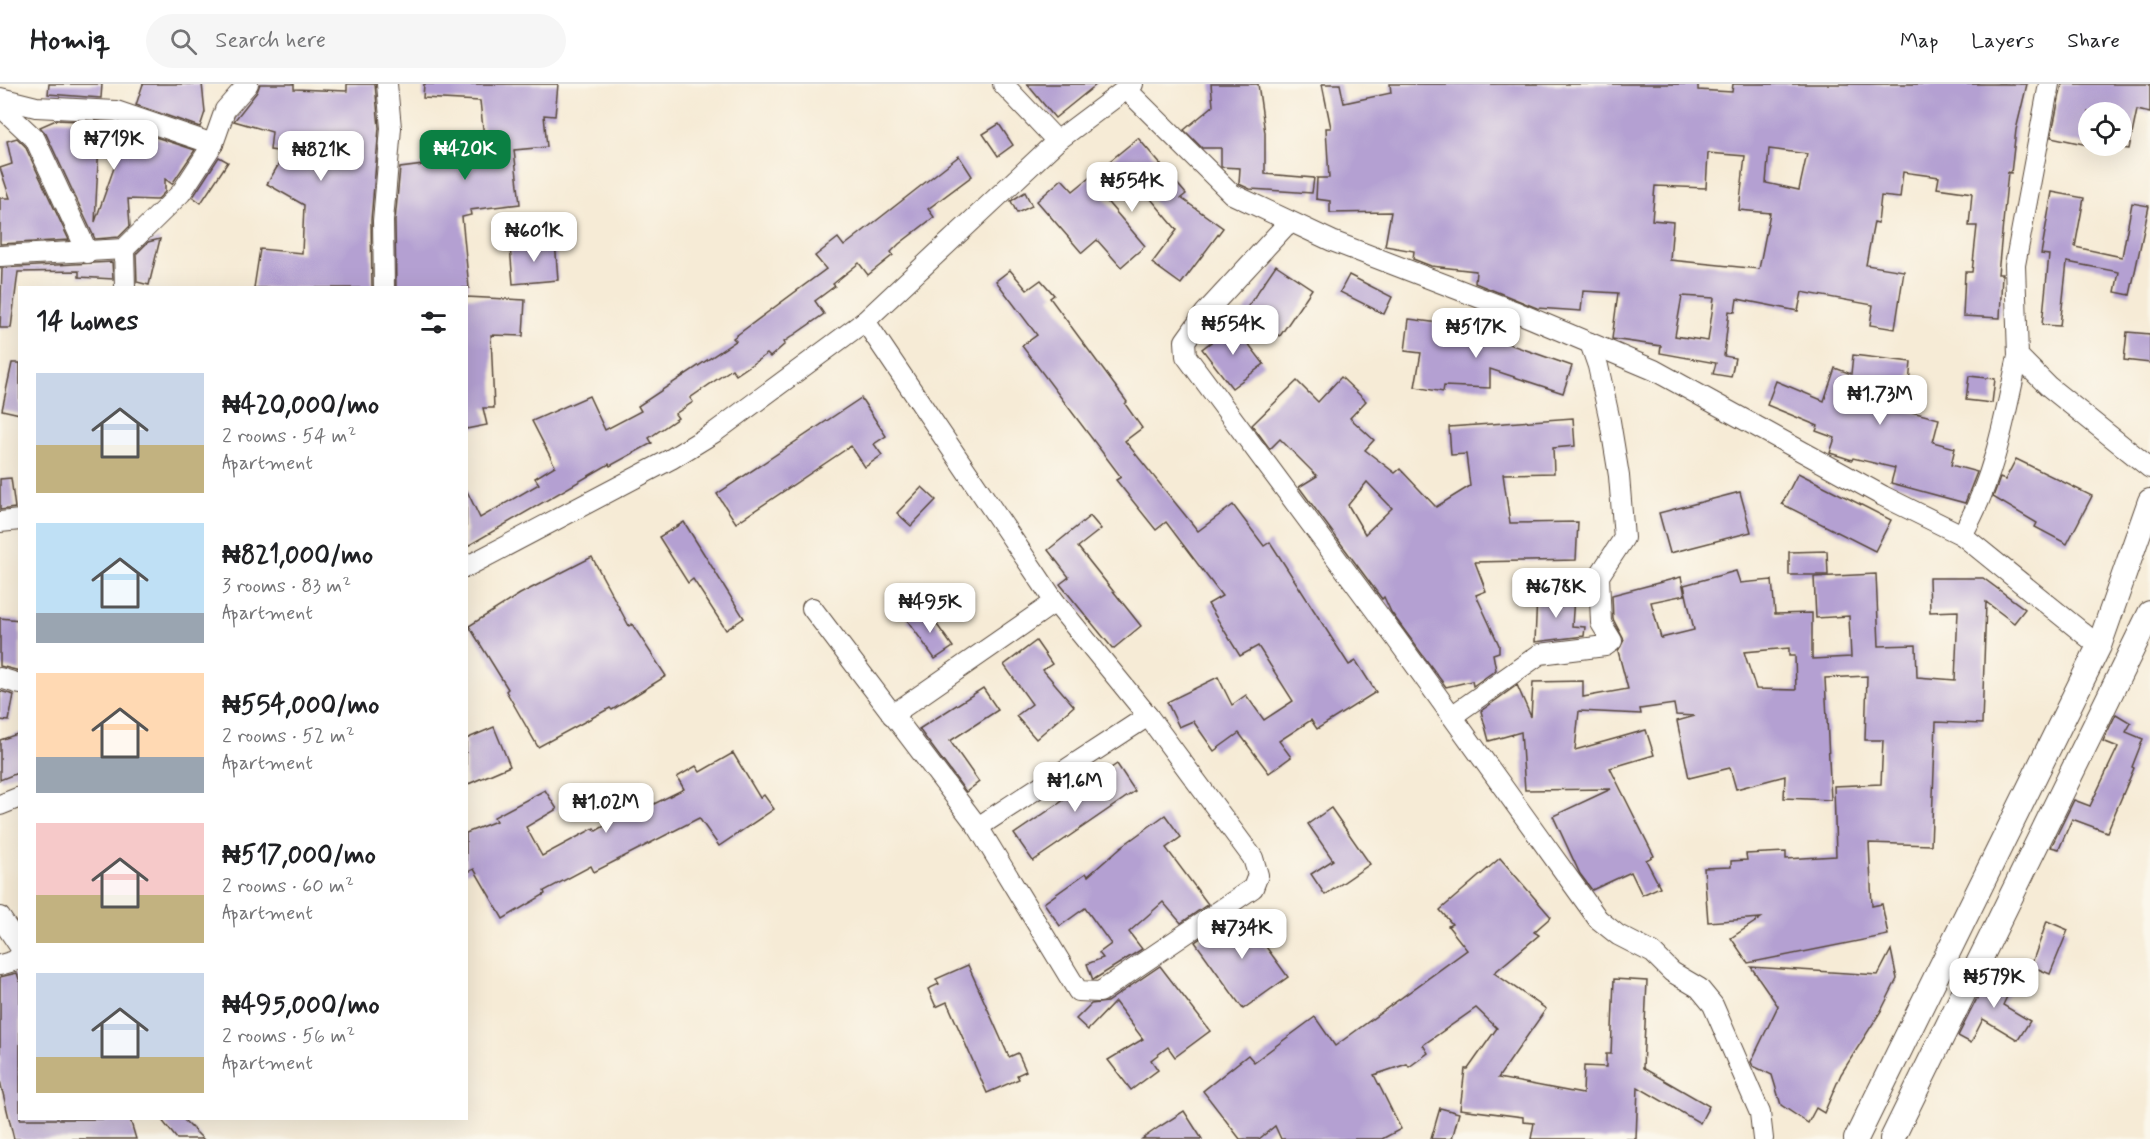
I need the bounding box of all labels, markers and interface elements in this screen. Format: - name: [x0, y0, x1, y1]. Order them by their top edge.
- search box: [146, 14, 566, 68]
- text: Homiq: [30, 23, 110, 60]
- icon: search: [167, 25, 200, 58]
- text: Search here: [215, 27, 326, 55]
- text: Map: [1900, 27, 1938, 55]
- text: Layers: [1971, 27, 2034, 55]
- text: Share: [2067, 27, 2120, 55]
- map controls: [2078, 102, 2132, 156]
- button: locate: [2078, 102, 2132, 156]
- pin: ₦719K: [72, 120, 156, 171]
- text: ₦719K: [84, 126, 144, 153]
- pin: ₦420K: [423, 130, 507, 181]
- pin: ₦821K: [279, 131, 363, 182]
- text: ₦420K: [434, 136, 496, 163]
- text: ₦821K: [292, 137, 350, 164]
- pin: ₦554K: [1090, 162, 1174, 213]
- text: ₦554K: [1101, 168, 1163, 195]
- pin: ₦601K: [492, 212, 576, 263]
- text: ₦601K: [505, 218, 563, 245]
- text: 14 homes: [36, 305, 138, 339]
- pin: ₦554K: [1191, 305, 1275, 356]
- icon: filters: [417, 306, 450, 339]
- pin: ₦517K: [1434, 308, 1518, 359]
- text: ₦554K: [1202, 311, 1264, 338]
- text: ₦517K: [1446, 314, 1506, 341]
- pin: ₦1.73M: [1831, 375, 1929, 426]
- text: ₦1.73M: [1847, 381, 1913, 408]
- text: ₦420,000/mo: [222, 389, 379, 423]
- icon: home: [84, 397, 156, 469]
- text: 2 rooms · 54 m²: [222, 423, 356, 450]
- text: Apartment: [222, 450, 313, 477]
- text: ₦821,000/mo: [222, 539, 373, 573]
- icon: home: [84, 547, 156, 619]
- pin: ₦678K: [1514, 568, 1598, 619]
- text: 3 rooms · 83 m²: [222, 573, 351, 600]
- text: ₦678K: [1526, 574, 1586, 601]
- pin: ₦495K: [888, 583, 972, 634]
- text: ₦495K: [898, 589, 962, 616]
- text: Apartment: [222, 600, 313, 627]
- text: ₦554,000/mo: [222, 689, 379, 723]
- icon: home: [84, 697, 156, 769]
- text: 2 rooms · 52 m²: [222, 723, 355, 750]
- text: Apartment: [222, 750, 313, 777]
- pin: ₦1.6M: [1033, 762, 1117, 813]
- text: ₦1.6M: [1047, 768, 1103, 795]
- pin: ₦1.02M: [557, 783, 655, 834]
- text: ₦1.02M: [573, 789, 639, 816]
- text: ₦517,000/mo: [222, 839, 376, 873]
- icon: home: [84, 847, 156, 919]
- text: 2 rooms · 60 m²: [222, 873, 354, 900]
- text: Apartment: [222, 900, 313, 927]
- pin: ₦734K: [1200, 909, 1284, 960]
- text: ₦734K: [1212, 915, 1272, 942]
- pin: ₦579K: [1952, 958, 2036, 1009]
- text: ₦579K: [1963, 964, 2025, 991]
- text: ₦495,000/mo: [222, 989, 380, 1023]
- icon: home: [84, 997, 156, 1069]
- text: 2 rooms · 56 m²: [222, 1023, 355, 1050]
- text: Apartment: [222, 1050, 313, 1077]

